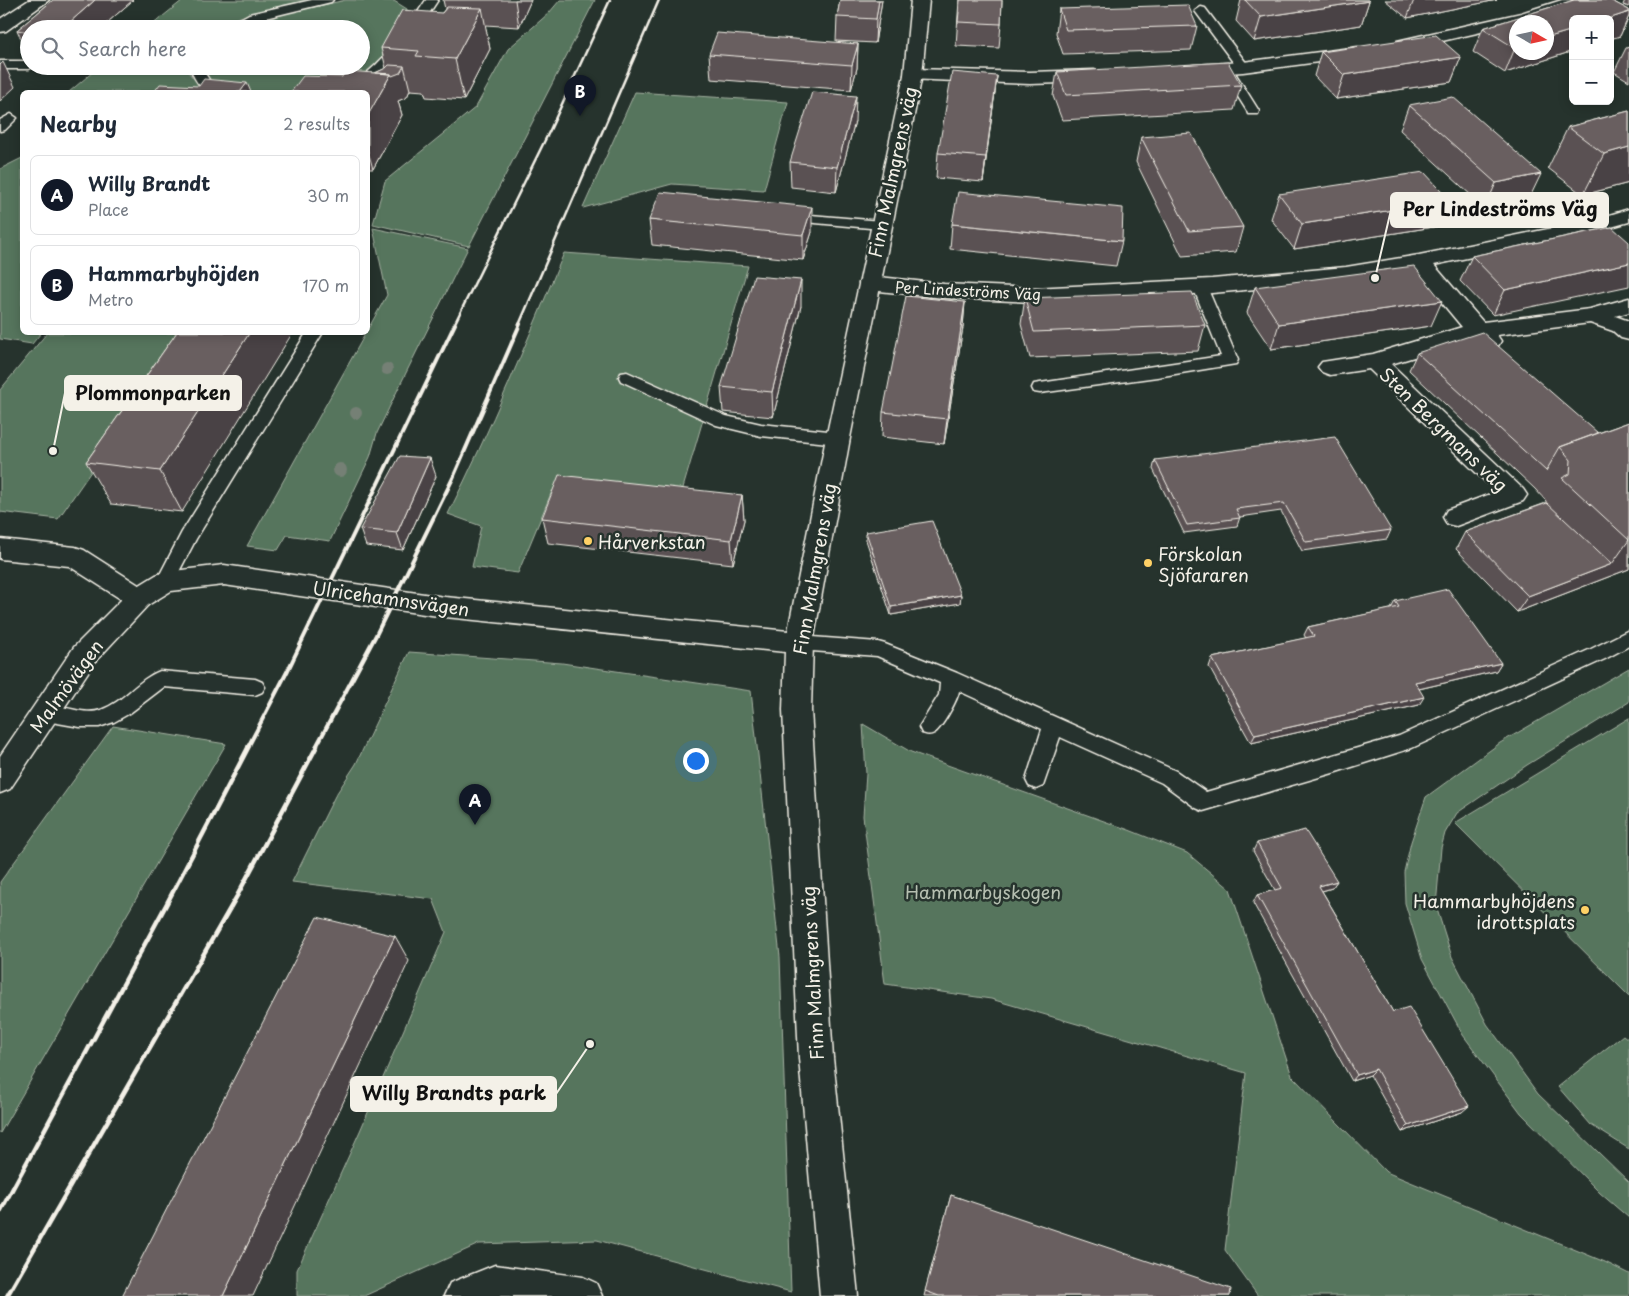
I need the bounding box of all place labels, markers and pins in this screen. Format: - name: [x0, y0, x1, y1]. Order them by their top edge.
- pin: B: [564, 75, 596, 116]
- callout: Per Lindeströms Väg: [1391, 193, 1608, 227]
- callout: Plommonparken: [65, 376, 241, 410]
- place label: Hårverkstan: [598, 528, 706, 555]
- marker: Hårverkstan: [582, 535, 594, 547]
- place label: Förskolan Sjöfararen: [1158, 540, 1249, 588]
- marker: Förskolan Sjöfararen: [1142, 557, 1154, 569]
- pin: A: [459, 784, 491, 825]
- place label: Hammarbyhöjdens idrottsplats: [1413, 887, 1575, 935]
- marker: Hammarbyhöjdens idrottsplats: [1579, 904, 1591, 916]
- callout: Willy Brandts park: [351, 1077, 556, 1111]

